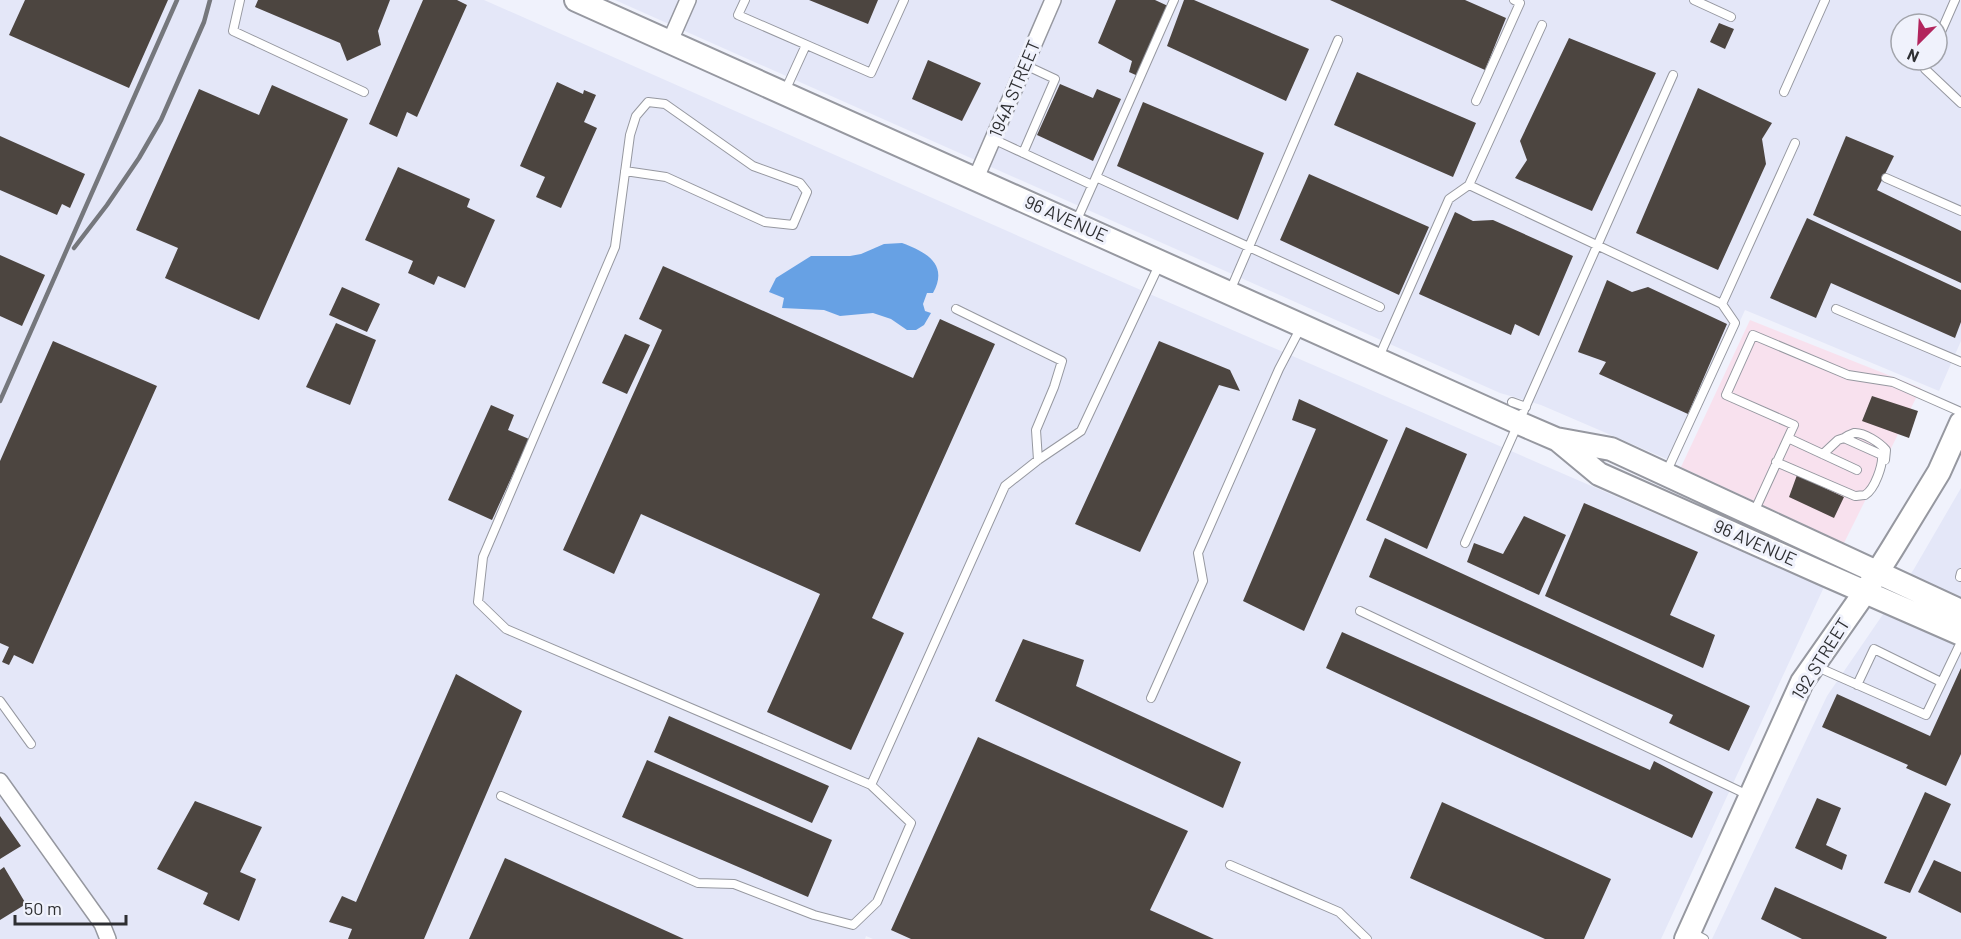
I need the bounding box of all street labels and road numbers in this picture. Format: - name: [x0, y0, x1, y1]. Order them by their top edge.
- street label: 194A STREET: [984, 37, 1044, 141]
- street label: 96 AVENUE: [1022, 190, 1111, 246]
- street label: 96 AVENUE: [1711, 514, 1800, 570]
- street label: 192 STREET: [1786, 613, 1854, 703]

